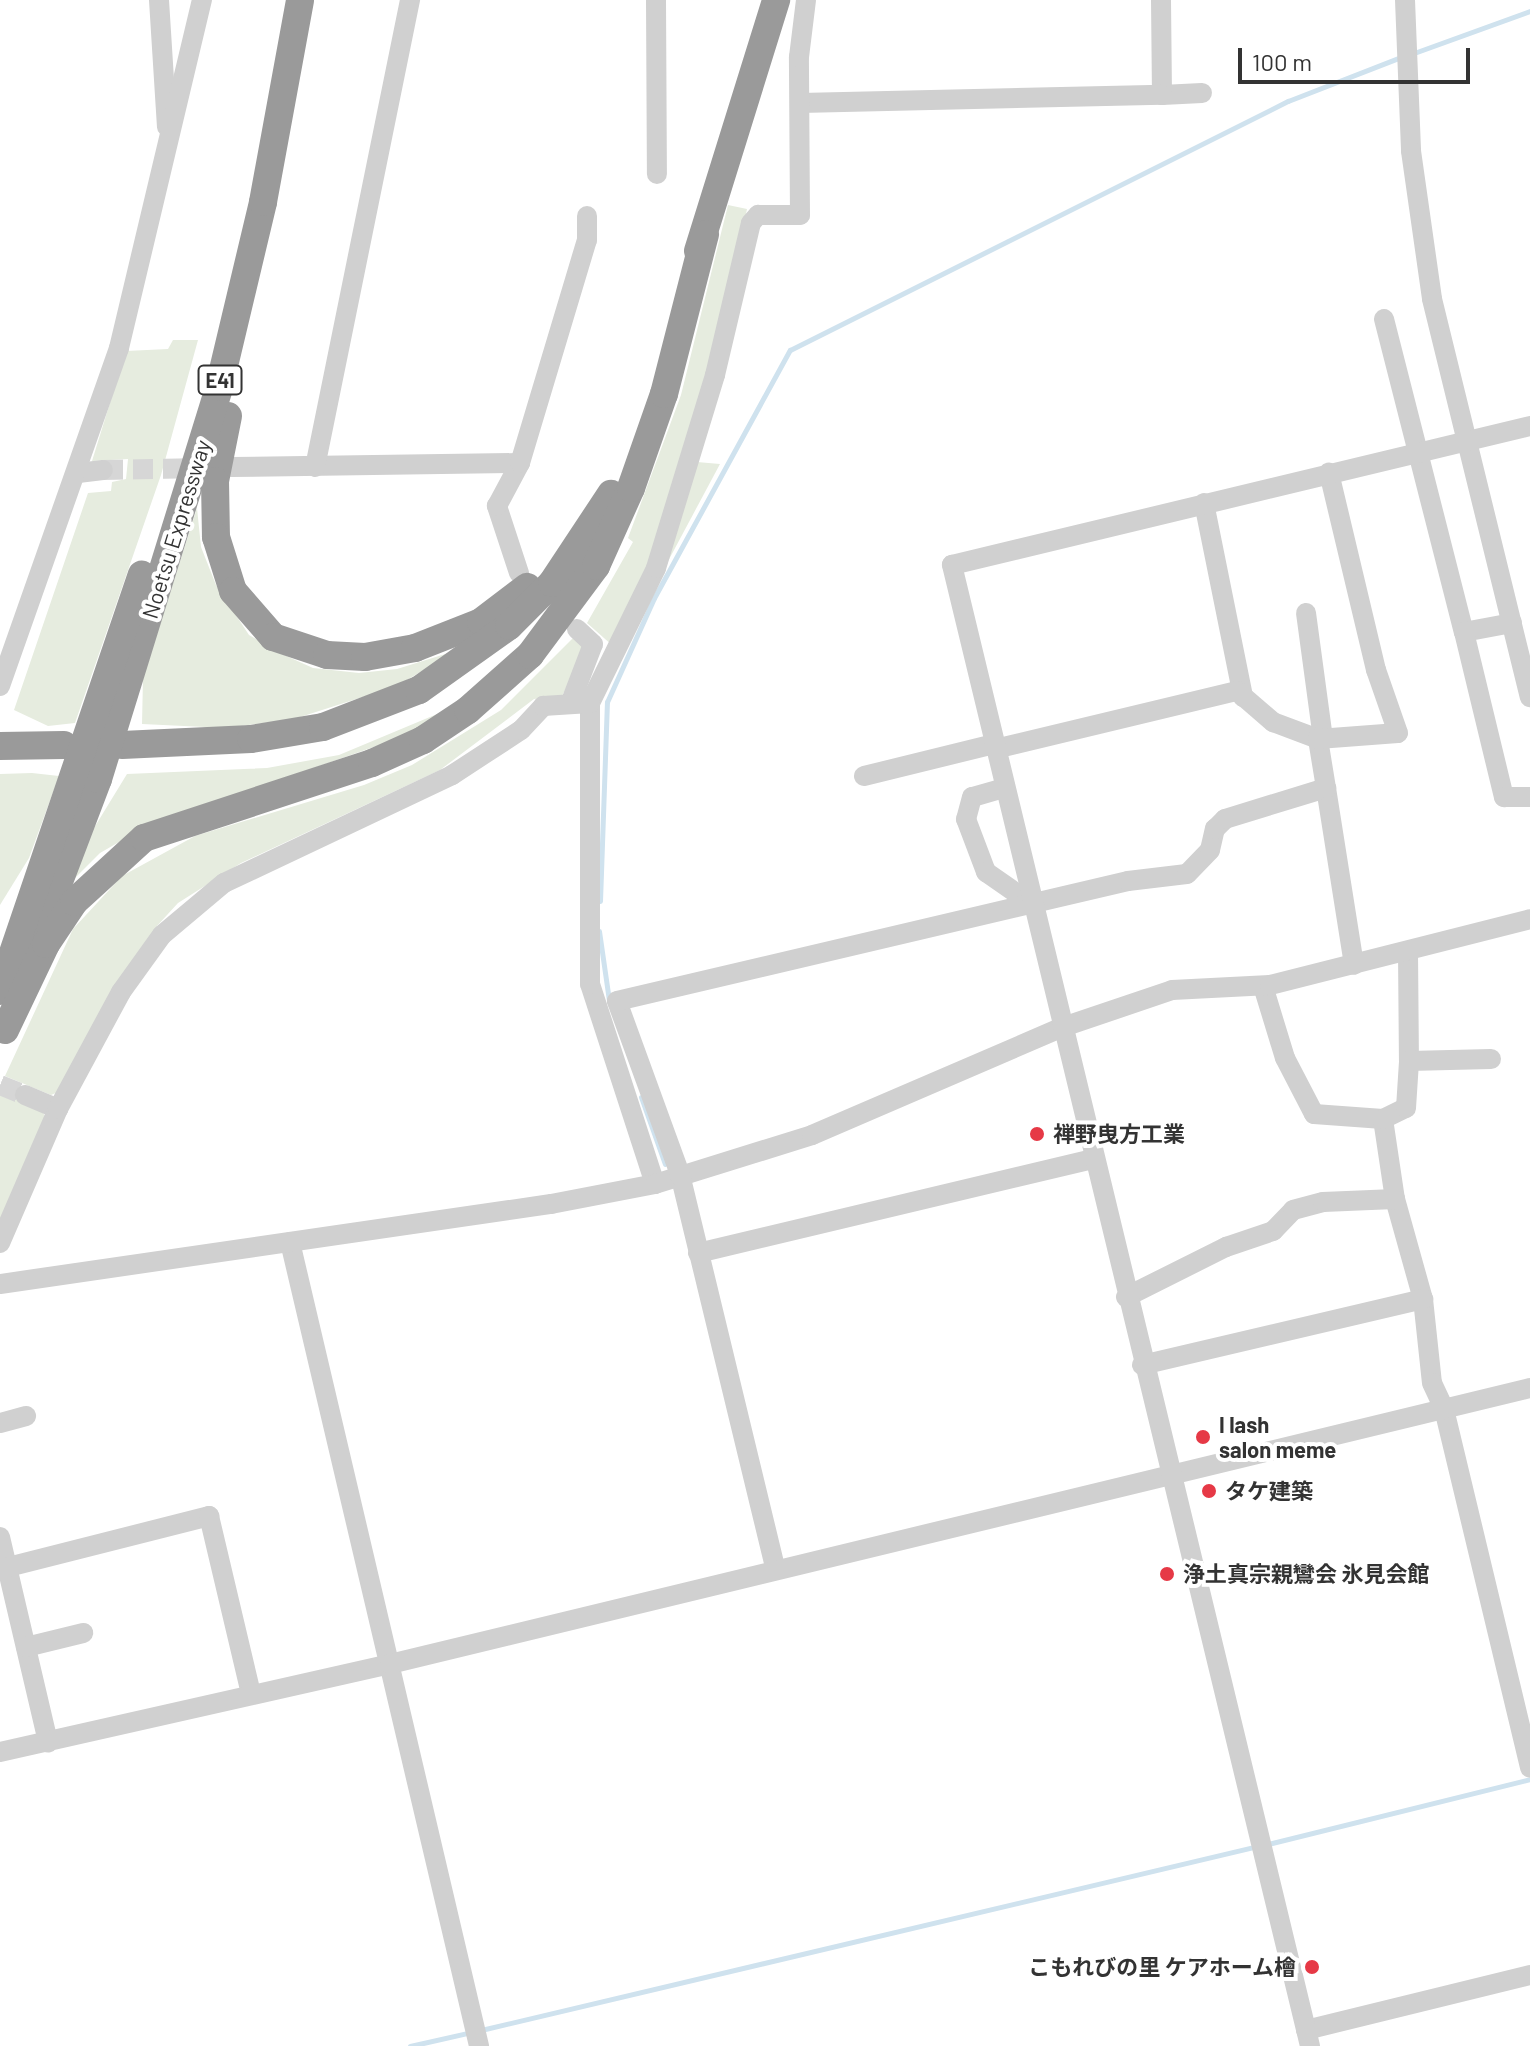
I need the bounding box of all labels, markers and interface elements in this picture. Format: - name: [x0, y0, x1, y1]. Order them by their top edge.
- scale bar: [1242, 32, 1474, 82]
- text: 100 m: [1252, 47, 1312, 76]
- road number: E41: [196, 364, 244, 396]
- street label: Noetsu Expressway: [136, 436, 216, 622]
- place label: 禅野曳方工業: [1053, 1121, 1185, 1147]
- marker: 禅野曳方工業: [1028, 1125, 1046, 1143]
- place label: I lash salon meme: [1219, 1411, 1336, 1462]
- marker: I lash salon meme: [1194, 1428, 1212, 1446]
- place label: タケ建築: [1225, 1478, 1313, 1504]
- marker: タケ建築: [1200, 1482, 1218, 1500]
- place label: 浄土真宗親鸞会 氷見会館: [1183, 1561, 1429, 1587]
- marker: 浄土真宗親鸞会 氷見会館: [1158, 1565, 1176, 1583]
- place label: こもれびの里 ケアホーム檜: [1028, 1954, 1296, 1980]
- marker: こもれびの里 ケアホーム檜: [1303, 1958, 1321, 1976]

